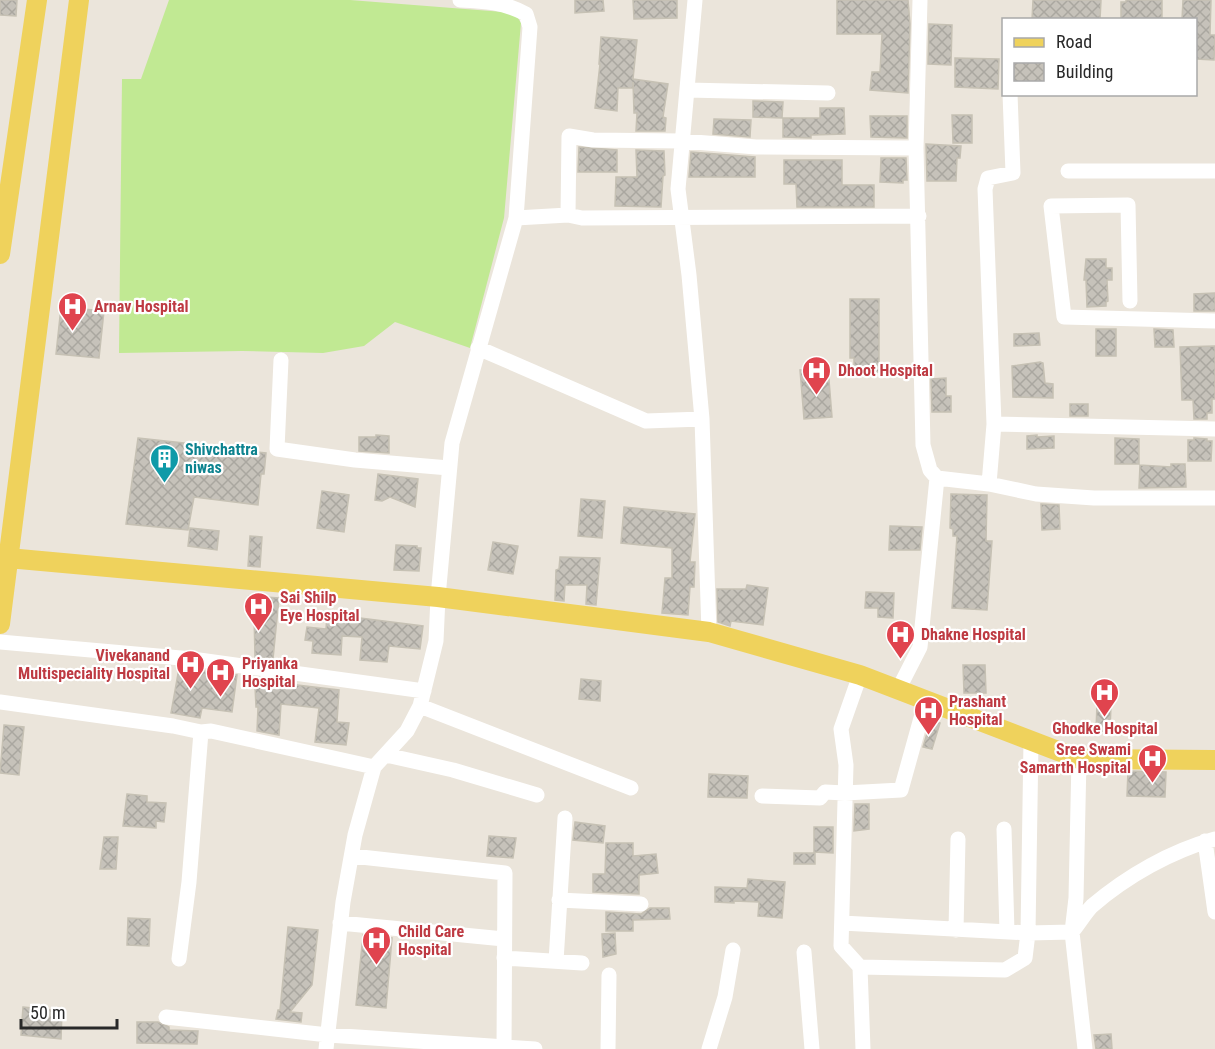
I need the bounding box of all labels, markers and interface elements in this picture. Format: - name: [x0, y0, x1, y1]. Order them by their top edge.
- legend: [1002, 18, 1197, 96]
- text: Road: [1056, 31, 1092, 52]
- text: Building: [1056, 61, 1113, 82]
- hospital icon: Arnav Hospital: [57, 290, 89, 332]
- place label: Arnav Hospital: [94, 297, 189, 316]
- hospital icon: Dhoot Hospital: [801, 354, 833, 396]
- place label: Dhoot Hospital: [838, 361, 933, 380]
- place label: Shivchattra niwas: [185, 440, 258, 477]
- building icon: Shivchattra niwas: [148, 442, 180, 484]
- place label: Sai Shilp Eye Hospital: [280, 588, 360, 625]
- hospital icon: Sai Shilp Eye Hospital: [243, 590, 275, 632]
- hospital icon: Dhakne Hospital: [884, 618, 916, 660]
- place label: Dhakne Hospital: [921, 625, 1026, 644]
- place label: Vivekanand Multispeciality Hospital: [18, 646, 170, 683]
- hospital icon: Vivekanand Multispeciality Hospital: [175, 648, 207, 690]
- place label: Priyanka Hospital: [242, 654, 298, 691]
- hospital icon: Priyanka Hospital: [205, 656, 237, 698]
- hospital icon: Ghodke Hospital: [1089, 676, 1121, 718]
- place label: Prashant Hospital: [949, 692, 1006, 729]
- hospital icon: Prashant Hospital: [912, 694, 944, 736]
- place label: Ghodke Hospital: [1052, 719, 1158, 738]
- place label: Sree Swami Samarth Hospital: [1020, 740, 1131, 777]
- hospital icon: Sree Swami Samarth Hospital: [1136, 742, 1168, 784]
- place label: Child Care Hospital: [398, 922, 464, 959]
- hospital icon: Child Care Hospital: [361, 924, 393, 966]
- scale bar: [21, 992, 117, 1030]
- text: 50 m: [30, 1002, 65, 1023]

